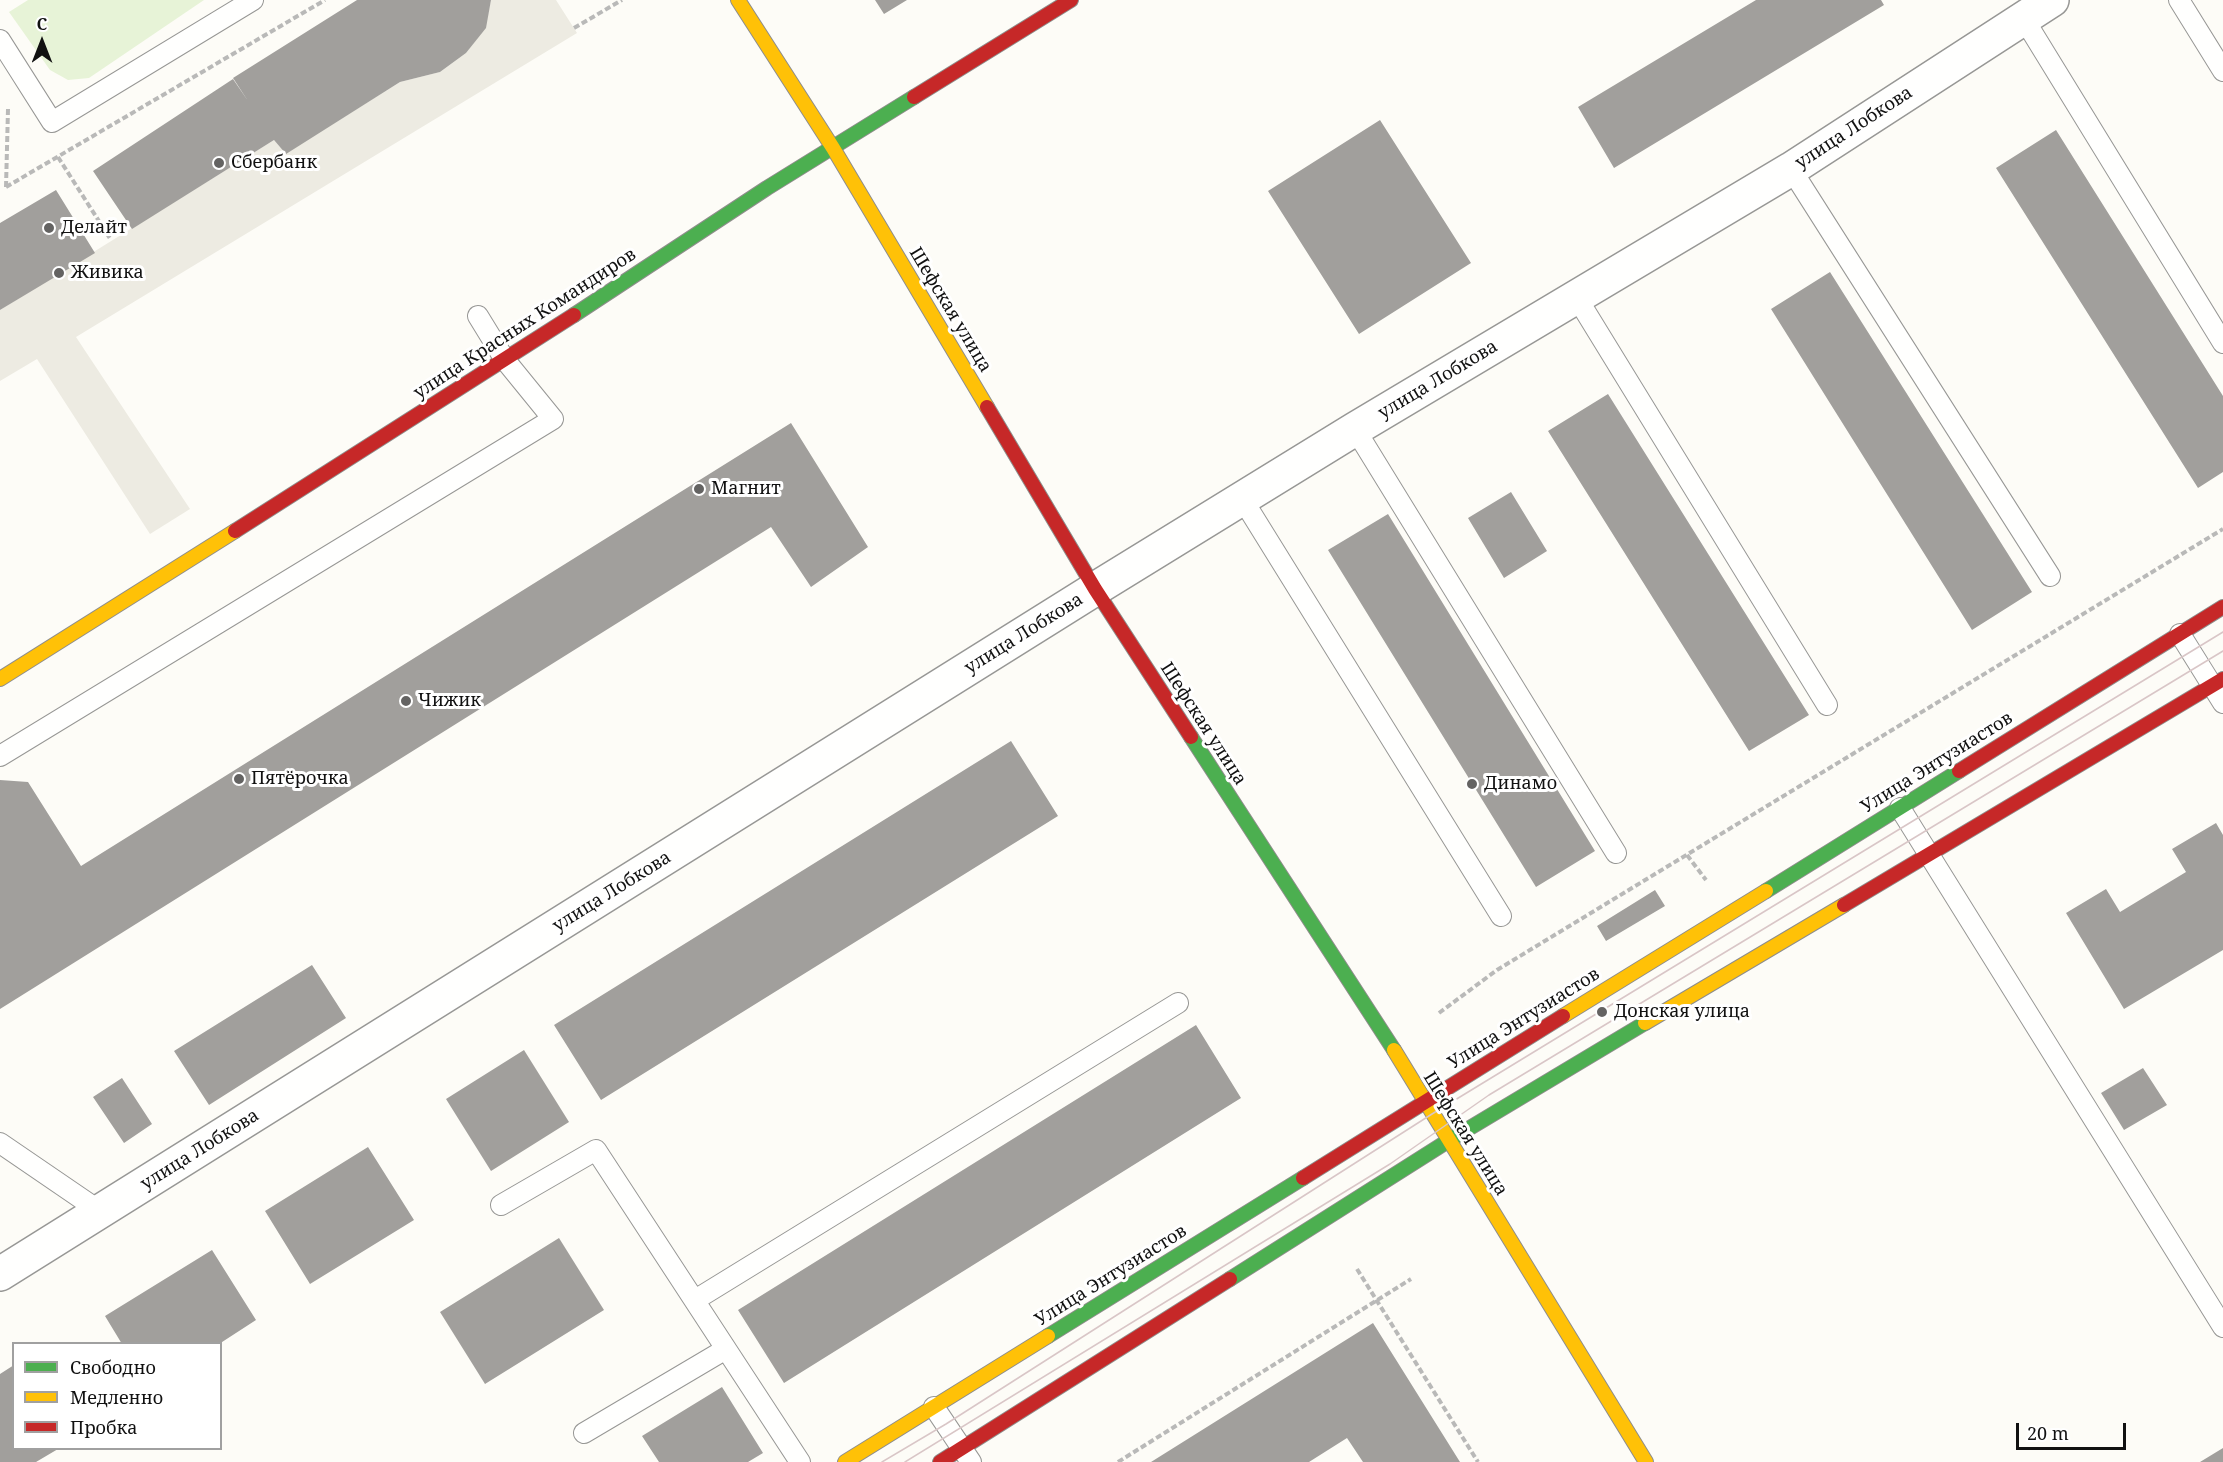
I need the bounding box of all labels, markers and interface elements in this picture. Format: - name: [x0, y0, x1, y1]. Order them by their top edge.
- north arrow: [12, 12, 72, 72]
- text: С: [37, 13, 47, 35]
- street label: улица Лобкова: [1791, 82, 1917, 174]
- place label: Сбербанк: [231, 152, 317, 174]
- marker: Сбербанк: [212, 156, 226, 170]
- place label: Делайт: [61, 217, 127, 239]
- marker: Делайт: [42, 221, 56, 235]
- street label: Шефская улица: [904, 243, 996, 377]
- street label: улица Красных Командиров: [410, 244, 640, 404]
- place label: Живика: [71, 262, 144, 284]
- marker: Живика: [52, 266, 66, 280]
- street label: улица Лобкова: [1374, 336, 1502, 424]
- place label: Магнит: [711, 478, 781, 500]
- marker: Магнит: [692, 482, 706, 496]
- street label: улица Лобкова: [961, 589, 1087, 679]
- street label: Шефская улица: [1155, 658, 1251, 790]
- place label: Чижик: [418, 690, 481, 712]
- marker: Чижик: [399, 694, 413, 708]
- street label: Улица Энтузиастов: [1857, 708, 2017, 818]
- place label: Пятёрочка: [251, 768, 349, 790]
- marker: Пятёрочка: [232, 772, 246, 786]
- place label: Динамо: [1484, 773, 1557, 795]
- marker: Динамо: [1465, 777, 1479, 791]
- street label: улица Лобкова: [549, 847, 675, 937]
- street label: Улица Энтузиастов: [1444, 964, 1604, 1074]
- place label: Донская улица: [1614, 1001, 1750, 1023]
- marker: Донская улица: [1595, 1005, 1609, 1019]
- street label: Шефская улица: [1418, 1068, 1512, 1200]
- street label: улица Лобкова: [137, 1105, 263, 1195]
- street label: Улица Энтузиастов: [1031, 1221, 1191, 1331]
- legend: [12, 1342, 222, 1450]
- text: Свободно: [70, 1355, 156, 1379]
- text: Медленно: [70, 1385, 163, 1409]
- scale bar: [2019, 1411, 2128, 1449]
- text: Пробка: [70, 1415, 137, 1439]
- text: 20 m: [2027, 1421, 2069, 1445]

